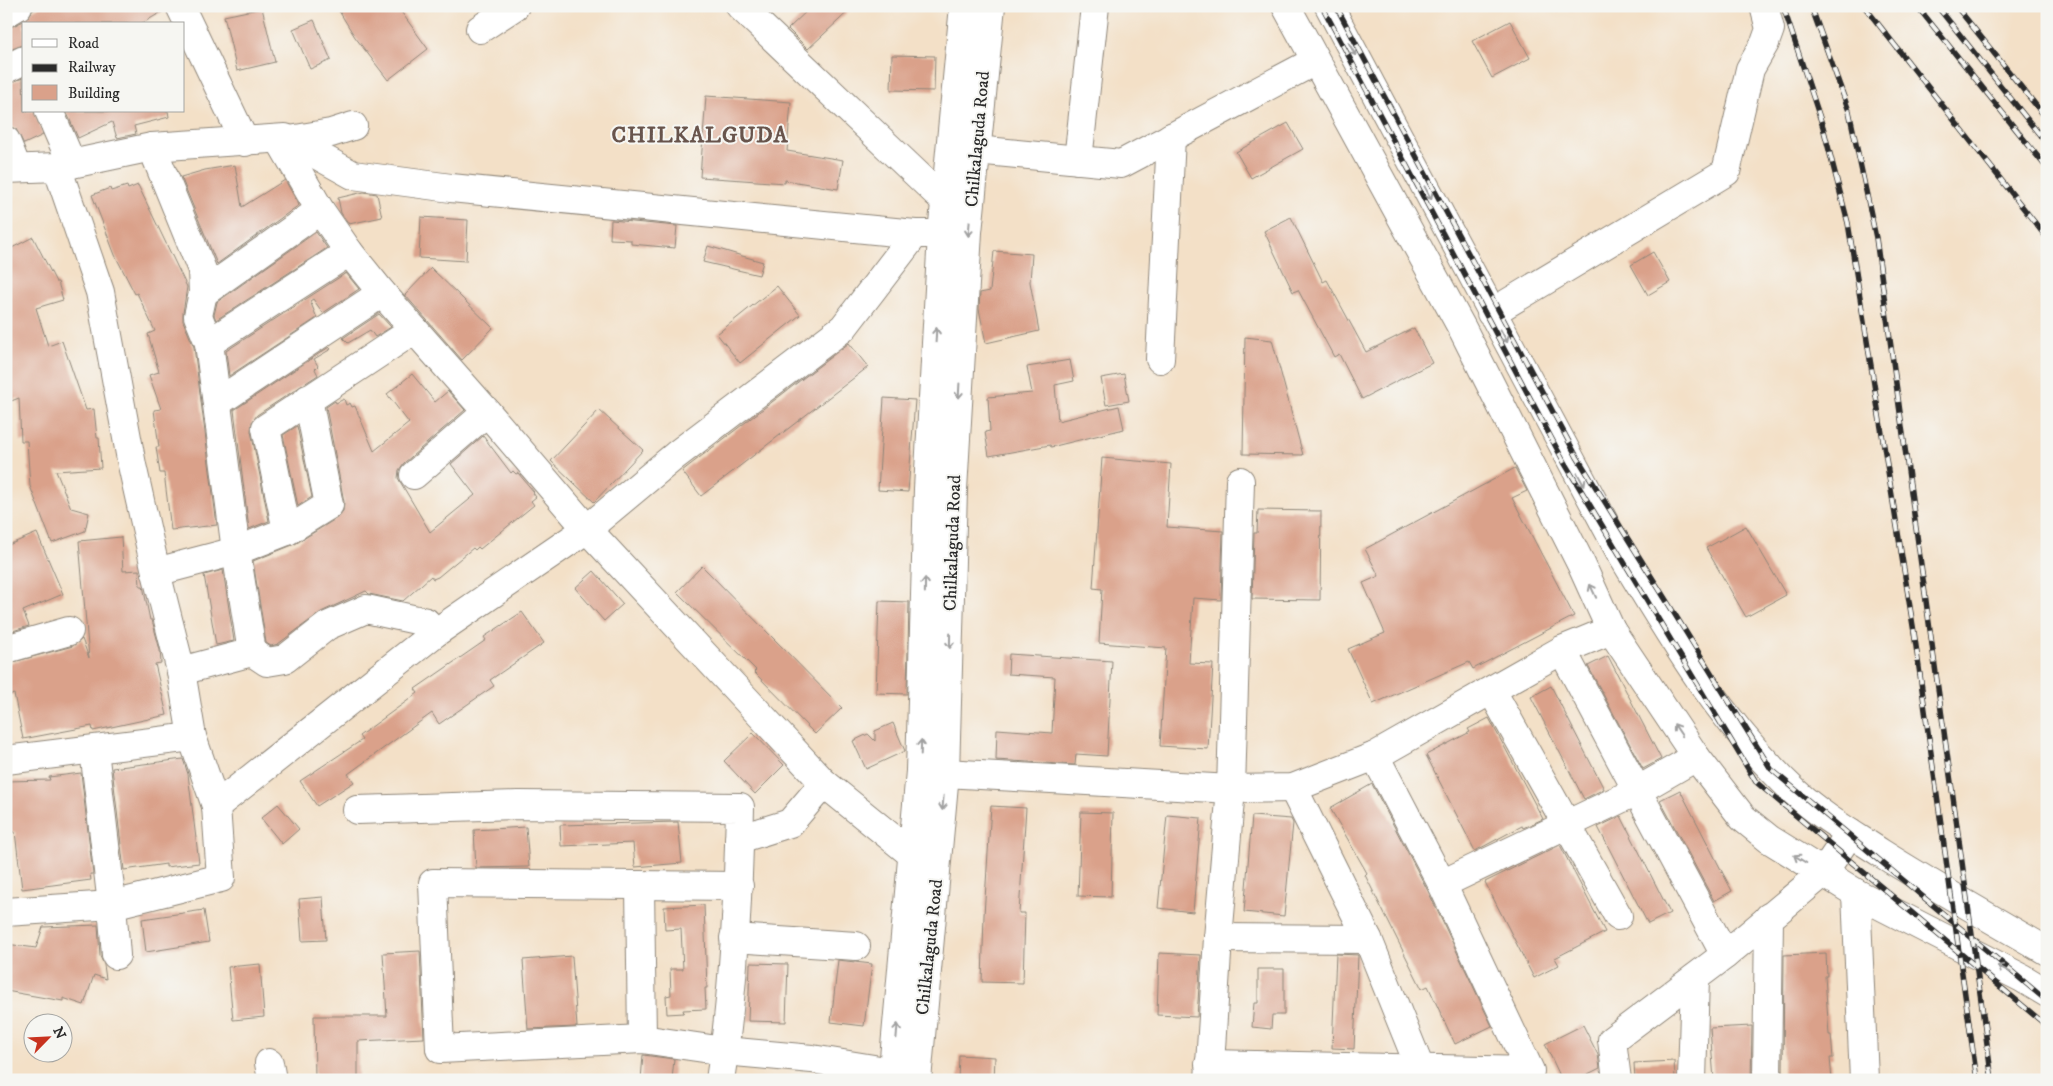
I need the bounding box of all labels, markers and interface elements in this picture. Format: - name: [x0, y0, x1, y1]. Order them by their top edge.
- legend: [22, 22, 185, 112]
- text: Road: [68, 34, 100, 53]
- one-way arrow: [1347, 42, 1357, 57]
- text: Railway: [68, 58, 116, 77]
- street label: Chilkalaguda Road: [961, 70, 995, 208]
- text: Building: [68, 84, 120, 103]
- district label: CHILKALGUDA: [612, 122, 788, 149]
- one-way arrow: [1423, 185, 1433, 200]
- one-way arrow: [964, 221, 973, 237]
- one-way arrow: [932, 327, 941, 343]
- one-way arrow: [1499, 329, 1509, 344]
- one-way arrow: [954, 383, 963, 399]
- one-way arrow: [1576, 472, 1586, 487]
- street label: Chilkalaguda Road: [940, 475, 966, 612]
- one-way arrow: [920, 577, 930, 594]
- one-way arrow: [1588, 584, 1598, 599]
- one-way arrow: [945, 632, 955, 649]
- one-way arrow: [1673, 723, 1683, 737]
- one-way arrow: [916, 740, 925, 756]
- one-way arrow: [938, 795, 947, 811]
- one-way arrow: [1793, 854, 1807, 864]
- street label: Chilkalaguda Road: [912, 878, 948, 1016]
- one-way arrow: [1997, 964, 2012, 973]
- north arrow: [22, 1014, 72, 1064]
- text: N: [48, 1024, 70, 1042]
- one-way arrow: [892, 1024, 902, 1040]

